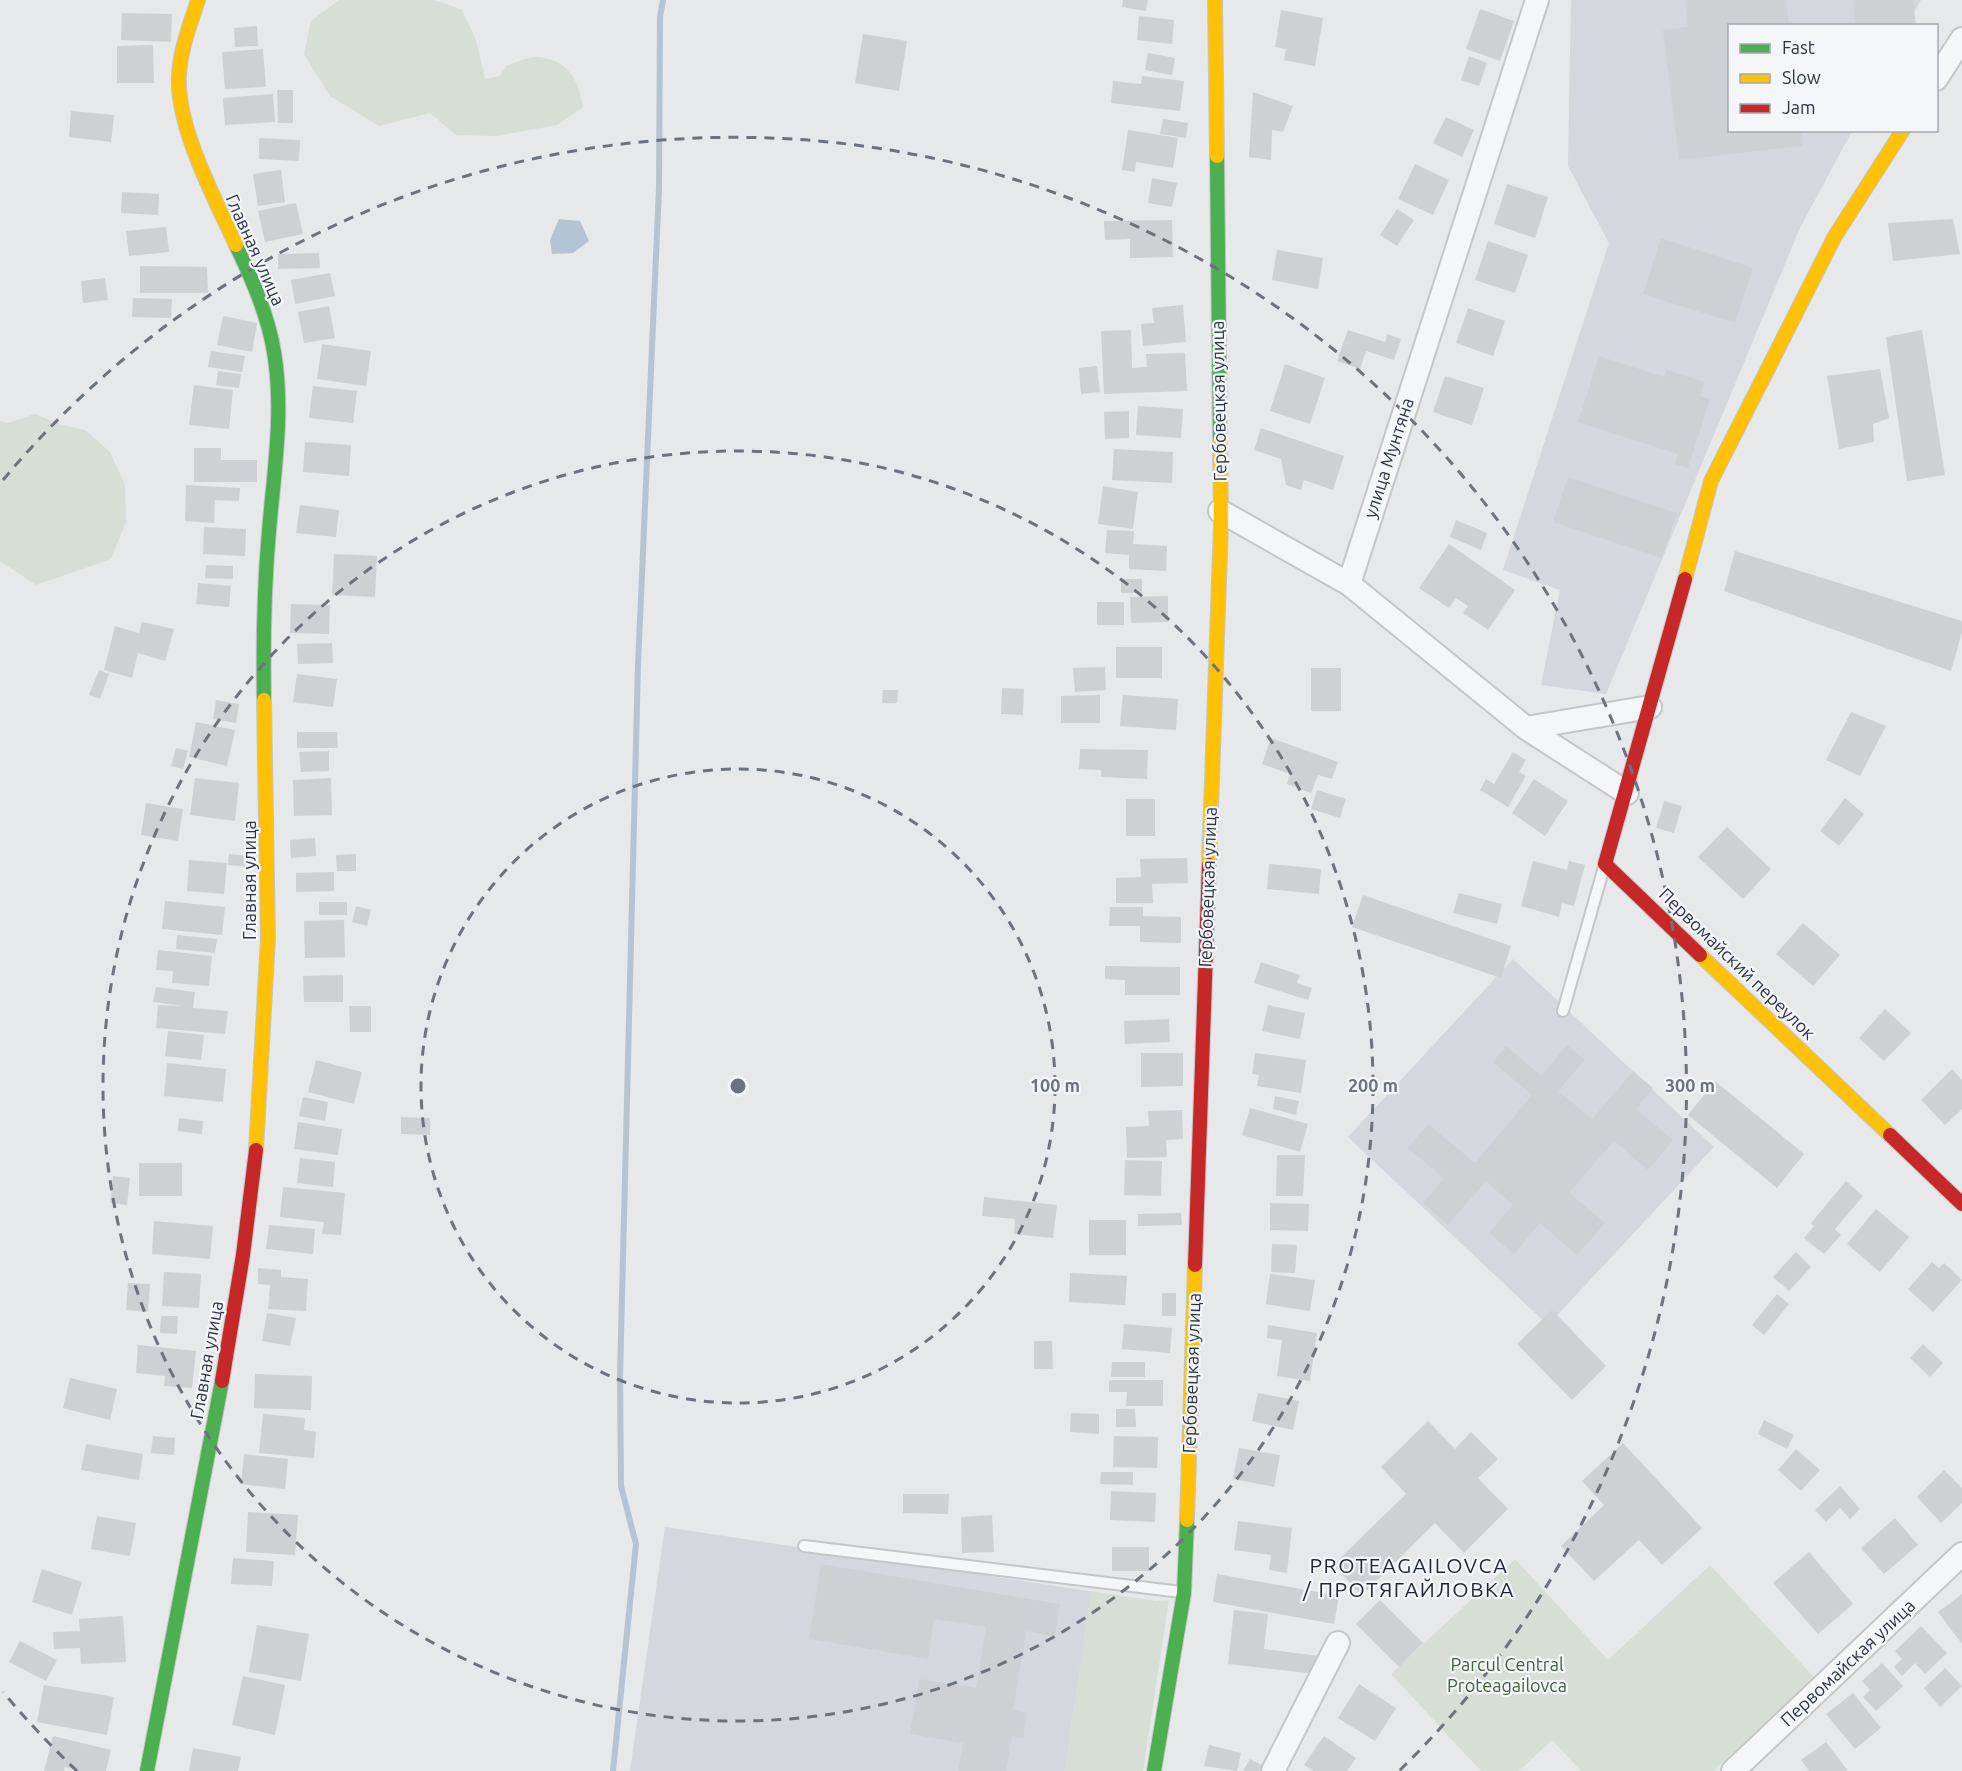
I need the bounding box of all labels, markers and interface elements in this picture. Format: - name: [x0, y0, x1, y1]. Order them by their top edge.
- legend: [1728, 24, 1938, 132]
- text: Fast: [1782, 37, 1815, 57]
- text: Slow: [1782, 67, 1821, 87]
- text: Jam: [1782, 97, 1816, 117]
- street label: Главная улица: [222, 191, 289, 308]
- street label: Гербовецкая улица: [1207, 321, 1229, 481]
- street label: улица Мунтяна: [1359, 395, 1417, 521]
- street label: Гербовецкая улица: [1194, 806, 1220, 968]
- street label: Главная улица: [239, 820, 259, 940]
- street label: Первомайский переулок: [1656, 884, 1820, 1043]
- text: 100 m: [1030, 1075, 1080, 1095]
- text: 200 m: [1348, 1075, 1398, 1095]
- text: 300 m: [1665, 1075, 1715, 1095]
- centre of rings: [728, 1076, 748, 1096]
- street label: Гербовецкая улица: [1178, 1292, 1204, 1454]
- street label: Главная улица: [186, 1299, 226, 1421]
- district label: PROTEAGAILOVCA / ПРОТЯГАЙЛОВКА: [1302, 1553, 1515, 1601]
- street label: Первомайская улица: [1776, 1595, 1919, 1730]
- park label: Parcul Central Proteagailovca: [1447, 1654, 1567, 1695]

